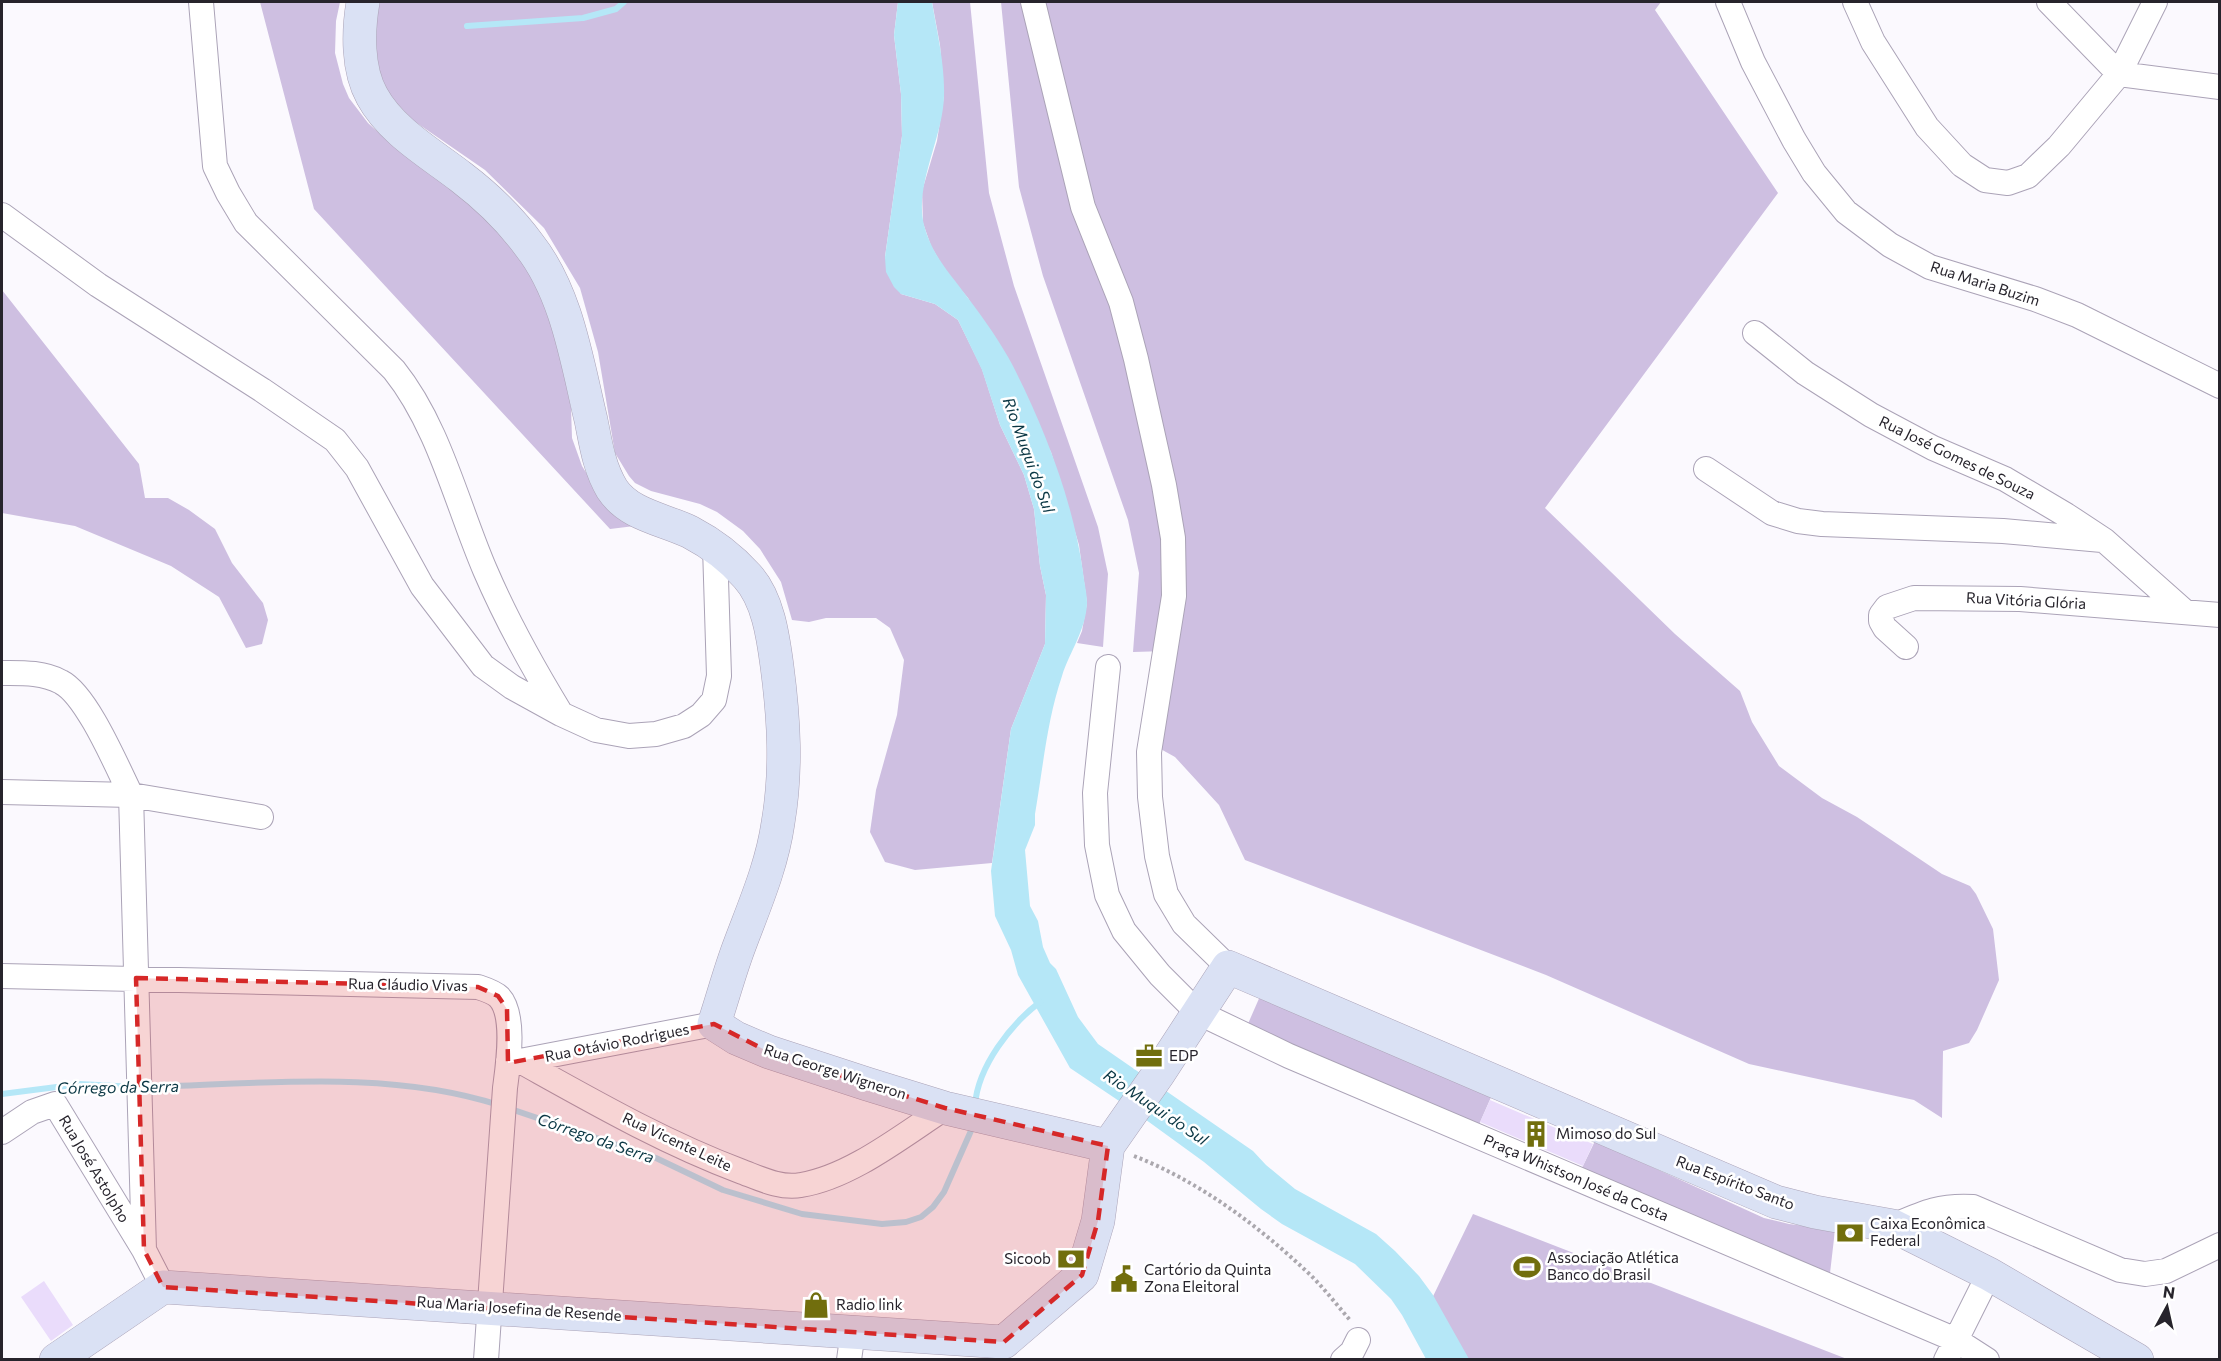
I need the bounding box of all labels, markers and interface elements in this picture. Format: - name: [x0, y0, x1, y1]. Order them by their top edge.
- street label: Rua Maria Buzim: [1928, 257, 2042, 309]
- water label: Rio Muqui do Sul: [1000, 395, 1059, 516]
- street label: Rua José Gomes de Souza: [1876, 411, 2038, 503]
- street label: Rua Vitória Glória: [1966, 588, 2087, 612]
- street label: Rua Cláudio Vivas: [348, 974, 468, 994]
- street label: Rua Otávio Rodrigues: [543, 1019, 691, 1065]
- street label: Rua George Wigneron: [762, 1040, 909, 1103]
- office icon: EDP: [1134, 1041, 1164, 1071]
- place label: EDP: [1169, 1046, 1198, 1064]
- water label: Rio Muqui do Sul: [1101, 1065, 1213, 1149]
- water label: Córrego da Serra: [57, 1076, 179, 1097]
- street label: Rua Vicente Leite: [620, 1108, 735, 1174]
- water label: Córrego da Serra: [535, 1109, 657, 1166]
- street label: Rua José Astolpho: [56, 1111, 134, 1226]
- building icon: Mimoso do Sul: [1521, 1119, 1551, 1149]
- place label: Mimoso do Sul: [1556, 1124, 1656, 1142]
- street label: Praça Whistson José da Costa: [1481, 1130, 1672, 1224]
- street label: Rua Espírito Santo: [1674, 1151, 1797, 1213]
- place label: Caixa Econômica Federal: [1870, 1214, 1986, 1249]
- bank icon: Caixa Econômica Federal: [1835, 1218, 1865, 1248]
- bank icon: Sicoob: [1056, 1244, 1086, 1274]
- place label: Associação Atlética Banco do Brasil: [1547, 1248, 1679, 1283]
- place label: Sicoob: [1004, 1249, 1051, 1267]
- sports icon: Associação Atlética Banco do Brasil: [1512, 1252, 1542, 1282]
- place label: Cartório da Quinta Zona Eleitoral: [1144, 1260, 1271, 1295]
- public building icon: Cartório da Quinta Zona Eleitoral: [1109, 1264, 1139, 1294]
- north arrow: [2137, 1277, 2197, 1337]
- text: N: [2162, 1281, 2176, 1302]
- shop icon: Radio link: [801, 1290, 831, 1320]
- street label: Rua Maria Josefina de Resende: [416, 1292, 622, 1324]
- place label: Radio link: [836, 1295, 903, 1313]

